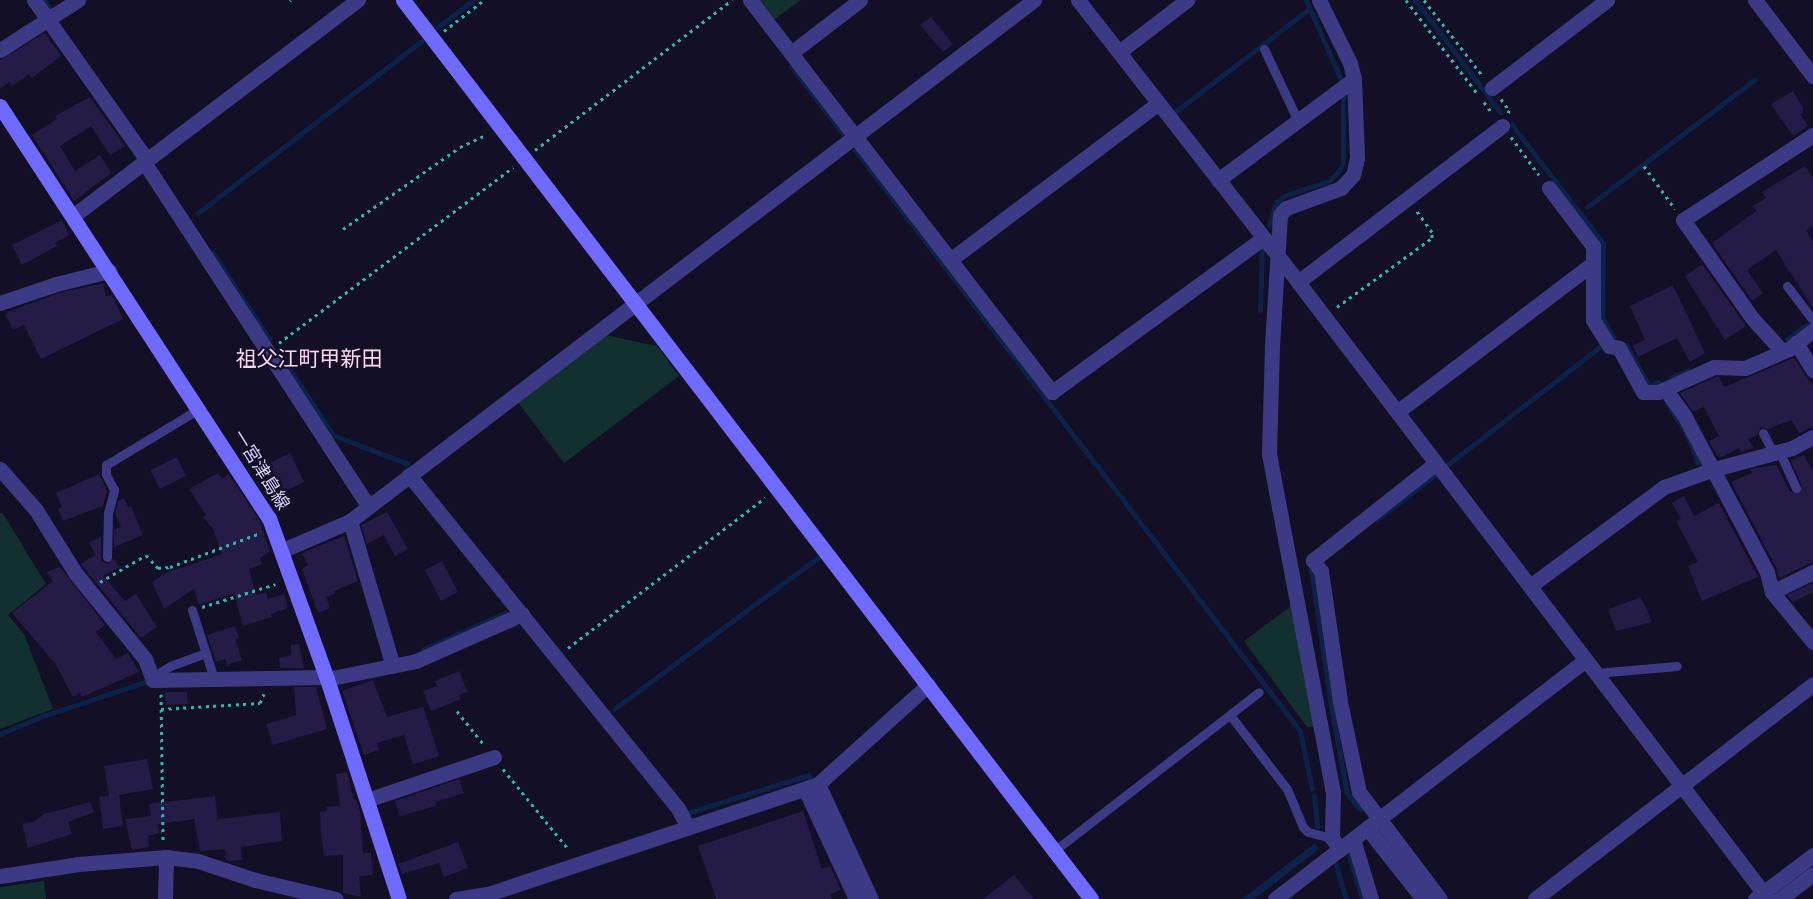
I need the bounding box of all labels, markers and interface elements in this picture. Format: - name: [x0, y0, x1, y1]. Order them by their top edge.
- district label: 祖父江町甲新田: [236, 346, 382, 372]
- street label: 一宮津島線: [228, 426, 294, 514]

